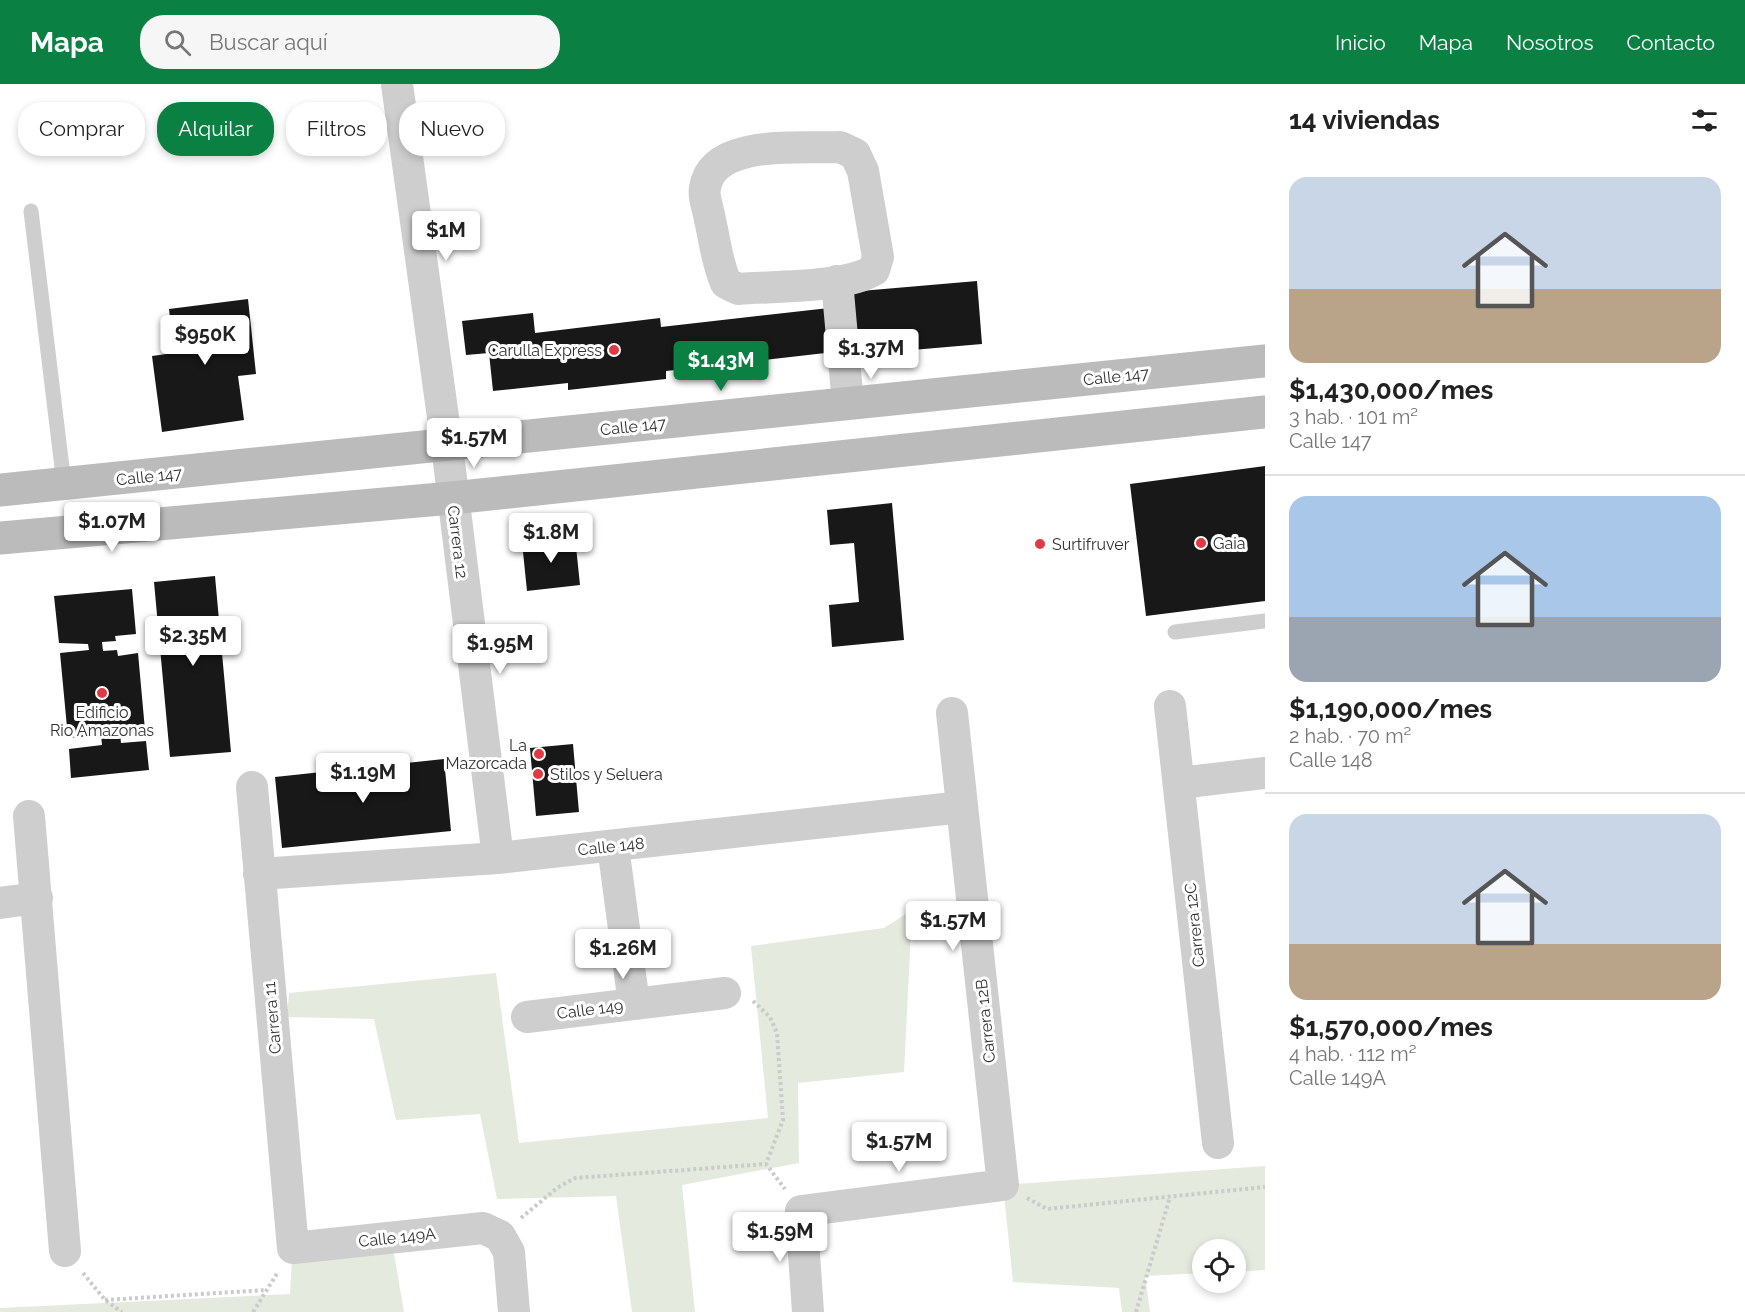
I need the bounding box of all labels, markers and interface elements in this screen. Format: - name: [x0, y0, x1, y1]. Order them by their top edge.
- search box: [140, 15, 560, 69]
- text: Mapa: [30, 26, 104, 59]
- icon: search: [161, 26, 194, 59]
- text: Buscar aquí: [209, 29, 328, 55]
- text: Inicio: [1335, 30, 1386, 55]
- text: Mapa: [1419, 30, 1473, 55]
- text: Nosotros: [1506, 30, 1594, 55]
- text: Contacto: [1627, 30, 1715, 55]
- chip: Comprar: [18, 102, 145, 156]
- chip: Alquilar: [157, 102, 274, 156]
- chip: Filtros: [286, 102, 387, 156]
- chip: Nuevo: [399, 102, 505, 156]
- icon: filters: [1688, 104, 1721, 137]
- text: 14 viviendas: [1289, 105, 1440, 135]
- pin: $1M: [417, 211, 475, 262]
- icon: home: [1451, 216, 1559, 324]
- text: $1M: [426, 218, 466, 242]
- pin: $950K: [163, 315, 247, 366]
- text: $950K: [174, 322, 236, 346]
- pin: $1.37M: [822, 329, 920, 380]
- text: $1.37M: [838, 336, 904, 360]
- place label: Carulla Express: [488, 341, 602, 360]
- pin: $1.43M: [672, 341, 770, 392]
- marker: Carulla Express: [607, 343, 621, 357]
- text: $1.43M: [688, 348, 754, 372]
- street label: Calle 147: [1082, 364, 1150, 389]
- text: $1,430,000/mes: [1289, 375, 1493, 405]
- text: 3 hab. · 101 m²: [1289, 405, 1418, 429]
- street label: Calle 147: [599, 414, 667, 439]
- pin: $1.57M: [425, 418, 523, 469]
- text: $1.57M: [441, 425, 507, 449]
- text: Calle 147: [1289, 429, 1371, 453]
- street label: Calle 147: [115, 464, 183, 489]
- pin: $1.07M: [63, 502, 161, 553]
- street label: Carrera 12: [444, 504, 471, 580]
- text: $1.07M: [78, 509, 146, 533]
- pin: $1.8M: [509, 513, 593, 564]
- text: $1.8M: [523, 520, 579, 544]
- place label: Gaia: [1213, 534, 1245, 553]
- place label: Surtifruver: [1052, 535, 1130, 554]
- icon: home: [1451, 535, 1559, 643]
- marker: Gaia: [1194, 536, 1208, 550]
- marker: Surtifruver: [1033, 537, 1047, 551]
- pin: $2.35M: [144, 616, 242, 667]
- text: $2.35M: [159, 623, 227, 647]
- pin: $1.95M: [451, 624, 549, 675]
- text: $1.95M: [466, 631, 534, 655]
- marker: Edificio Rio Amazonas: [95, 686, 109, 700]
- text: $1,190,000/mes: [1289, 694, 1492, 724]
- place label: Edificio Rio Amazonas: [50, 703, 154, 740]
- text: 2 hab. · 70 m²: [1289, 724, 1411, 748]
- place label: La Mazorcada: [446, 736, 527, 773]
- marker: La Mazorcada: [532, 747, 546, 761]
- text: Calle 148: [1289, 748, 1373, 772]
- pin: $1.19M: [314, 753, 412, 804]
- text: $1.19M: [330, 760, 396, 784]
- place label: Stilos y Seluera: [550, 765, 663, 784]
- marker: Stilos y Seluera: [531, 767, 545, 781]
- street label: Calle 148: [577, 834, 645, 859]
- icon: home: [1451, 853, 1559, 961]
- street label: Carrera 12C: [1181, 882, 1208, 968]
- pin: $1.57M: [904, 901, 1002, 952]
- text: $1.57M: [920, 908, 986, 932]
- pin: $1.26M: [574, 929, 672, 980]
- text: $1.26M: [589, 936, 657, 960]
- street label: Carrera 12B: [972, 978, 999, 1064]
- street label: Carrera 11: [260, 981, 285, 1055]
- street label: Calle 149: [556, 996, 624, 1023]
- text: $1,570,000/mes: [1289, 1012, 1493, 1042]
- text: 4 hab. · 112 m²: [1289, 1042, 1416, 1066]
- text: Calle 149A: [1289, 1066, 1386, 1090]
- pin: $1.57M: [850, 1122, 948, 1173]
- text: $1.57M: [866, 1129, 932, 1153]
- pin: $1.59M: [731, 1212, 829, 1263]
- text: $1.59M: [746, 1219, 814, 1243]
- street label: Calle 149A: [357, 1224, 437, 1251]
- map controls: [1192, 1239, 1246, 1293]
- button: locate: [1192, 1239, 1246, 1293]

